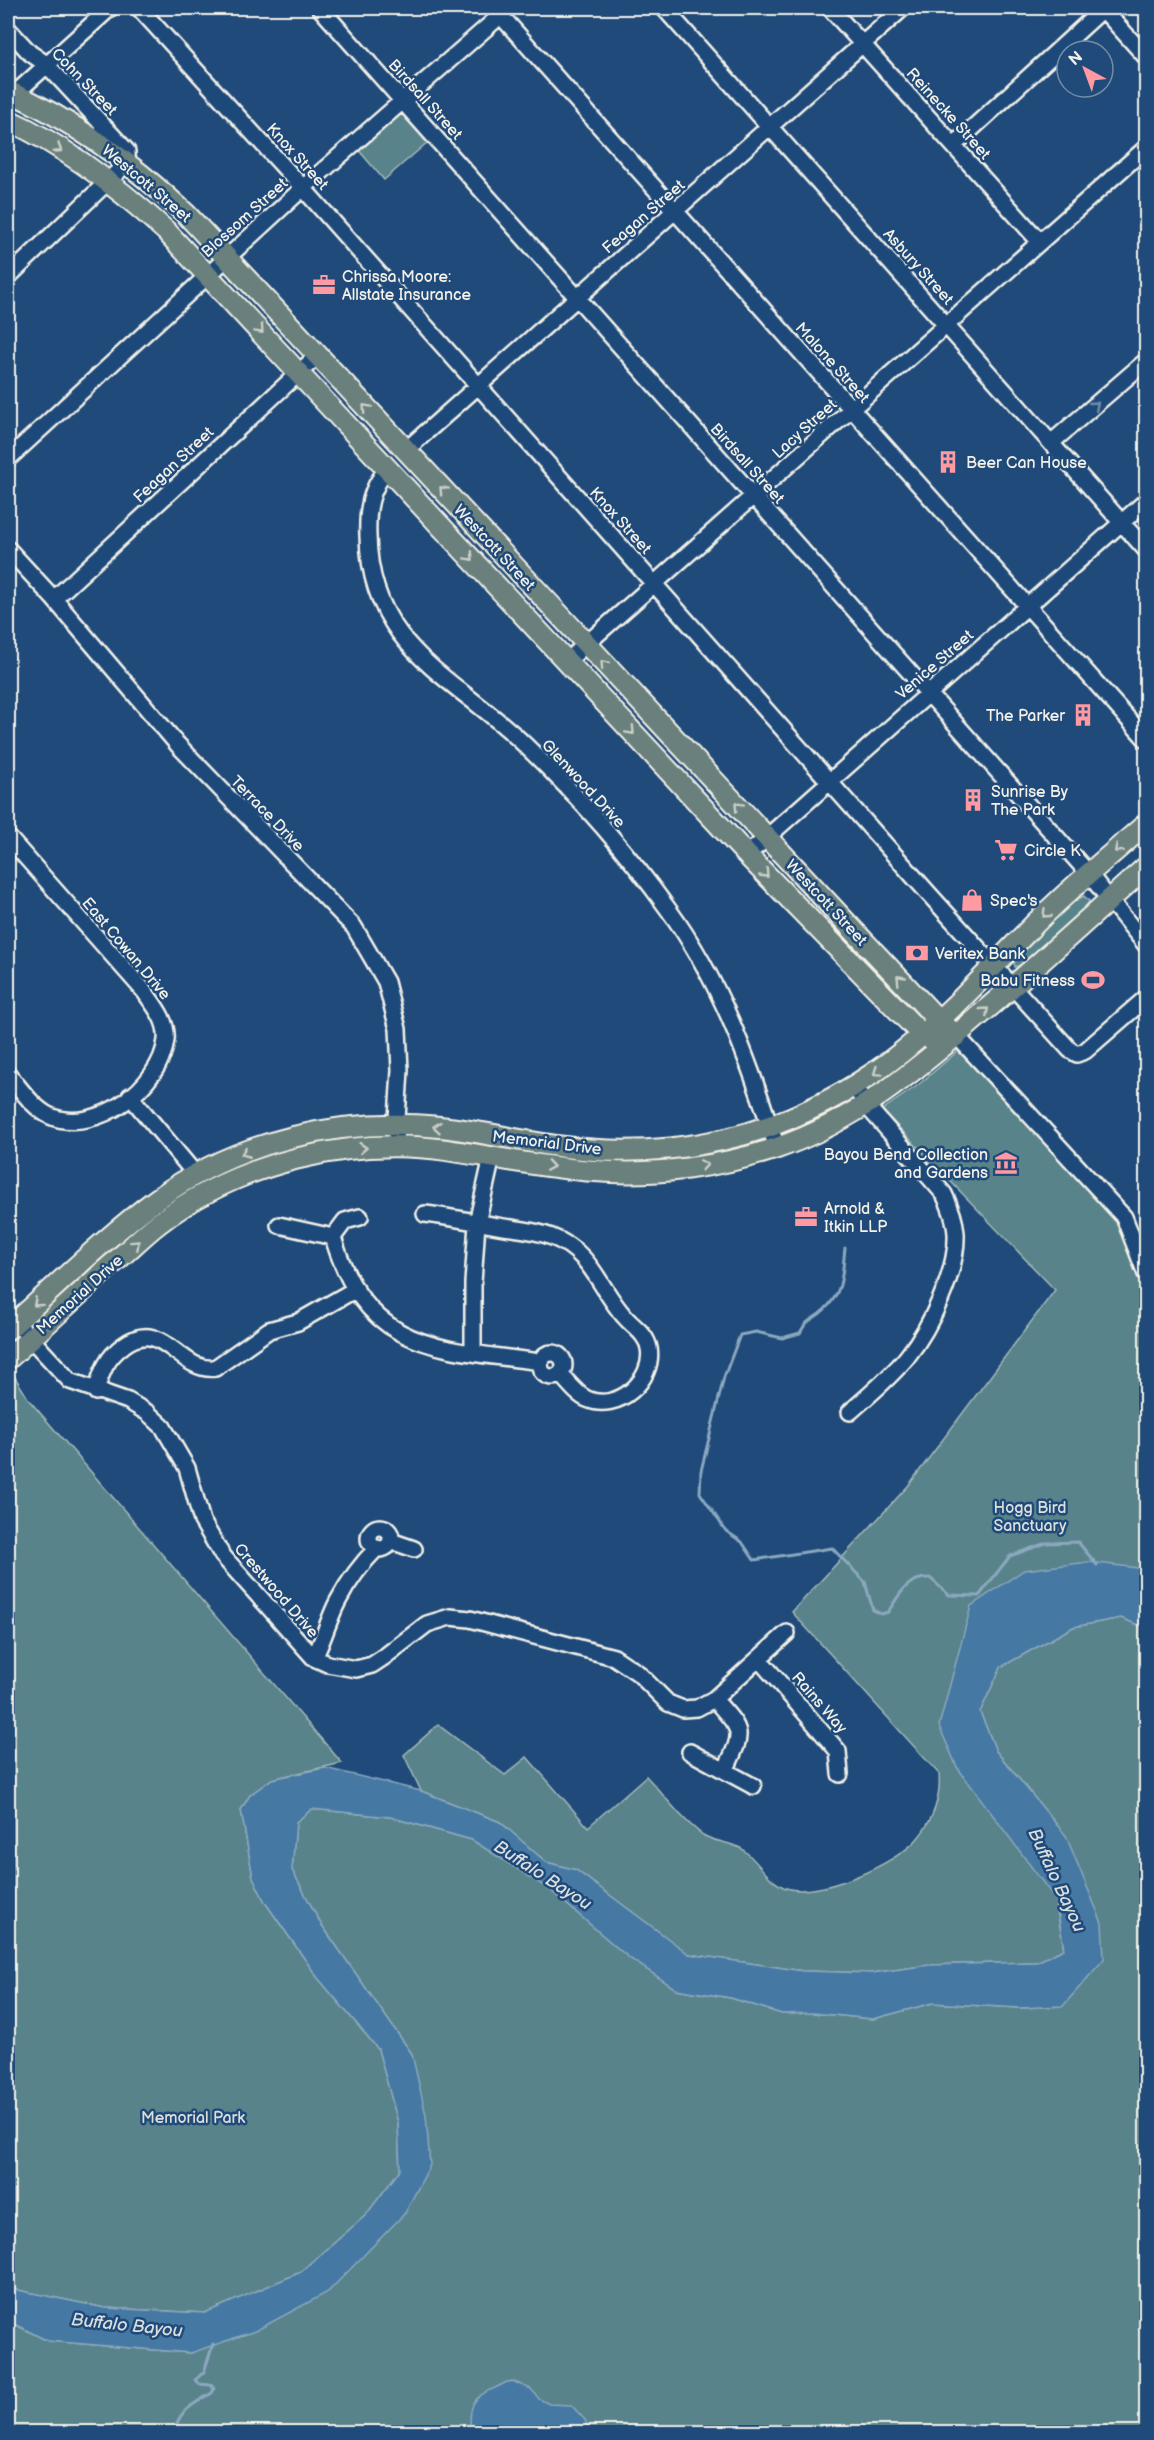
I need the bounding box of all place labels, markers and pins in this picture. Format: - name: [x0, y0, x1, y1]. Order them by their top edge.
- place label: Chrissa Moore: Allstate Insurance: [342, 268, 471, 305]
- office icon: Chrissa Moore: Allstate Insurance: [311, 272, 337, 298]
- building icon: Beer Can House: [935, 449, 961, 475]
- place label: Beer Can House: [966, 454, 1087, 473]
- building icon: The Parker: [1070, 702, 1096, 728]
- place label: The Parker: [986, 707, 1065, 726]
- place label: Sunrise By The Park: [991, 783, 1069, 820]
- building icon: Sunrise By The Park: [960, 787, 986, 813]
- supermarket icon: Circle K: [993, 837, 1019, 863]
- place label: Circle K: [1024, 842, 1081, 861]
- shop icon: Spec's: [959, 887, 985, 913]
- place label: Spec's: [990, 892, 1037, 911]
- bank icon: Veritex Bank: [904, 940, 930, 966]
- place label: Veritex Bank: [935, 945, 1025, 964]
- sports icon: Babu Fitness: [1080, 967, 1106, 993]
- place label: Babu Fitness: [980, 972, 1075, 991]
- place label: Bayou Bend Collection and Gardens: [824, 1146, 988, 1183]
- museum icon: Bayou Bend Collection and Gardens: [993, 1150, 1019, 1176]
- place label: Arnold & Itkin LLP: [824, 1200, 887, 1237]
- office icon: Arnold & Itkin LLP: [793, 1204, 819, 1230]

